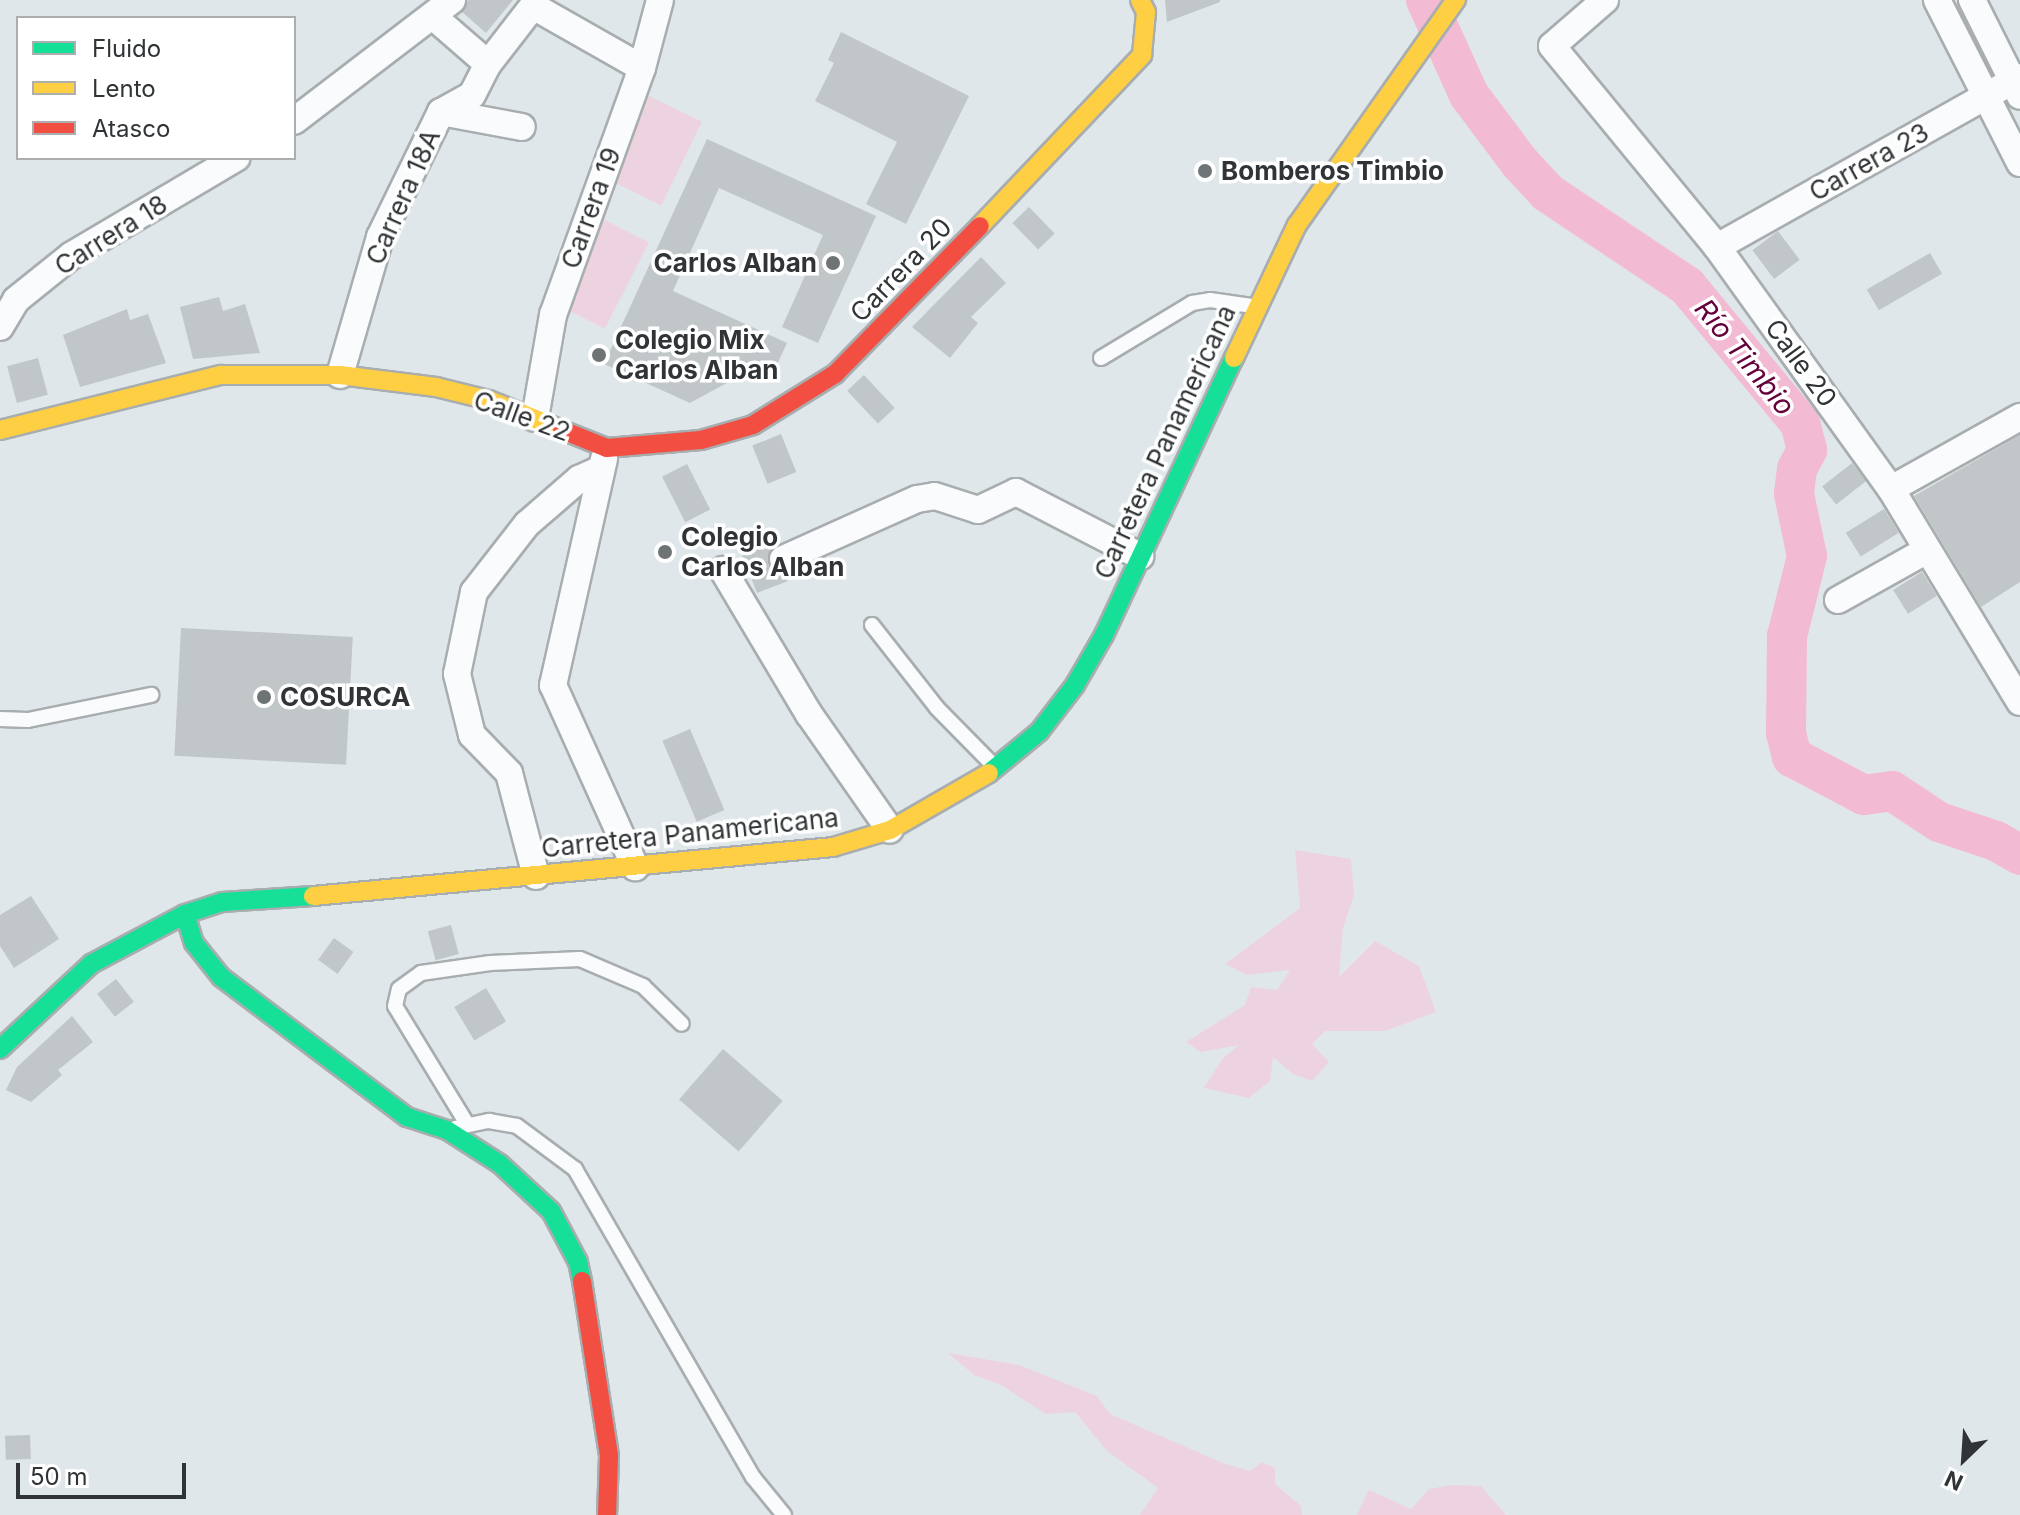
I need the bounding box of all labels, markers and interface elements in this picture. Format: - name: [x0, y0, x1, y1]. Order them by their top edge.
- legend: [16, 16, 296, 160]
- text: Fluido: [92, 34, 161, 63]
- text: Lento: [92, 74, 156, 103]
- text: Atasco: [92, 114, 170, 143]
- street label: Carrera 23: [1804, 116, 1934, 208]
- street label: Carrera 18A: [359, 125, 447, 269]
- street label: Carrera 19: [555, 143, 627, 273]
- place label: Bomberos Timbio: [1221, 155, 1444, 187]
- marker: Bomberos Timbio: [1196, 162, 1214, 180]
- street label: Carrera 18: [49, 188, 173, 282]
- street label: Carrera 20: [844, 212, 958, 328]
- place label: Carlos Alban: [654, 247, 817, 279]
- marker: Carlos Alban: [824, 254, 842, 272]
- water label: Río Timbio: [1688, 292, 1802, 422]
- street label: Carretera Panamericana: [1088, 300, 1242, 584]
- street label: Calle 20: [1759, 313, 1843, 413]
- place label: Colegio Mix Carlos Alban: [615, 324, 778, 386]
- marker: Colegio Mix Carlos Alban: [590, 346, 608, 364]
- street label: Calle 22: [470, 384, 574, 448]
- place label: Colegio Carlos Alban: [681, 521, 844, 582]
- marker: Colegio Carlos Alban: [656, 543, 674, 561]
- place label: COSURCA: [280, 681, 410, 713]
- marker: COSURCA: [255, 688, 273, 706]
- street label: Carretera Panamericana: [540, 802, 840, 864]
- north arrow: [1924, 1419, 2004, 1499]
- scale bar: [20, 1447, 190, 1497]
- text: 50 m: [30, 1462, 88, 1491]
- text: N: [1941, 1465, 1967, 1496]

